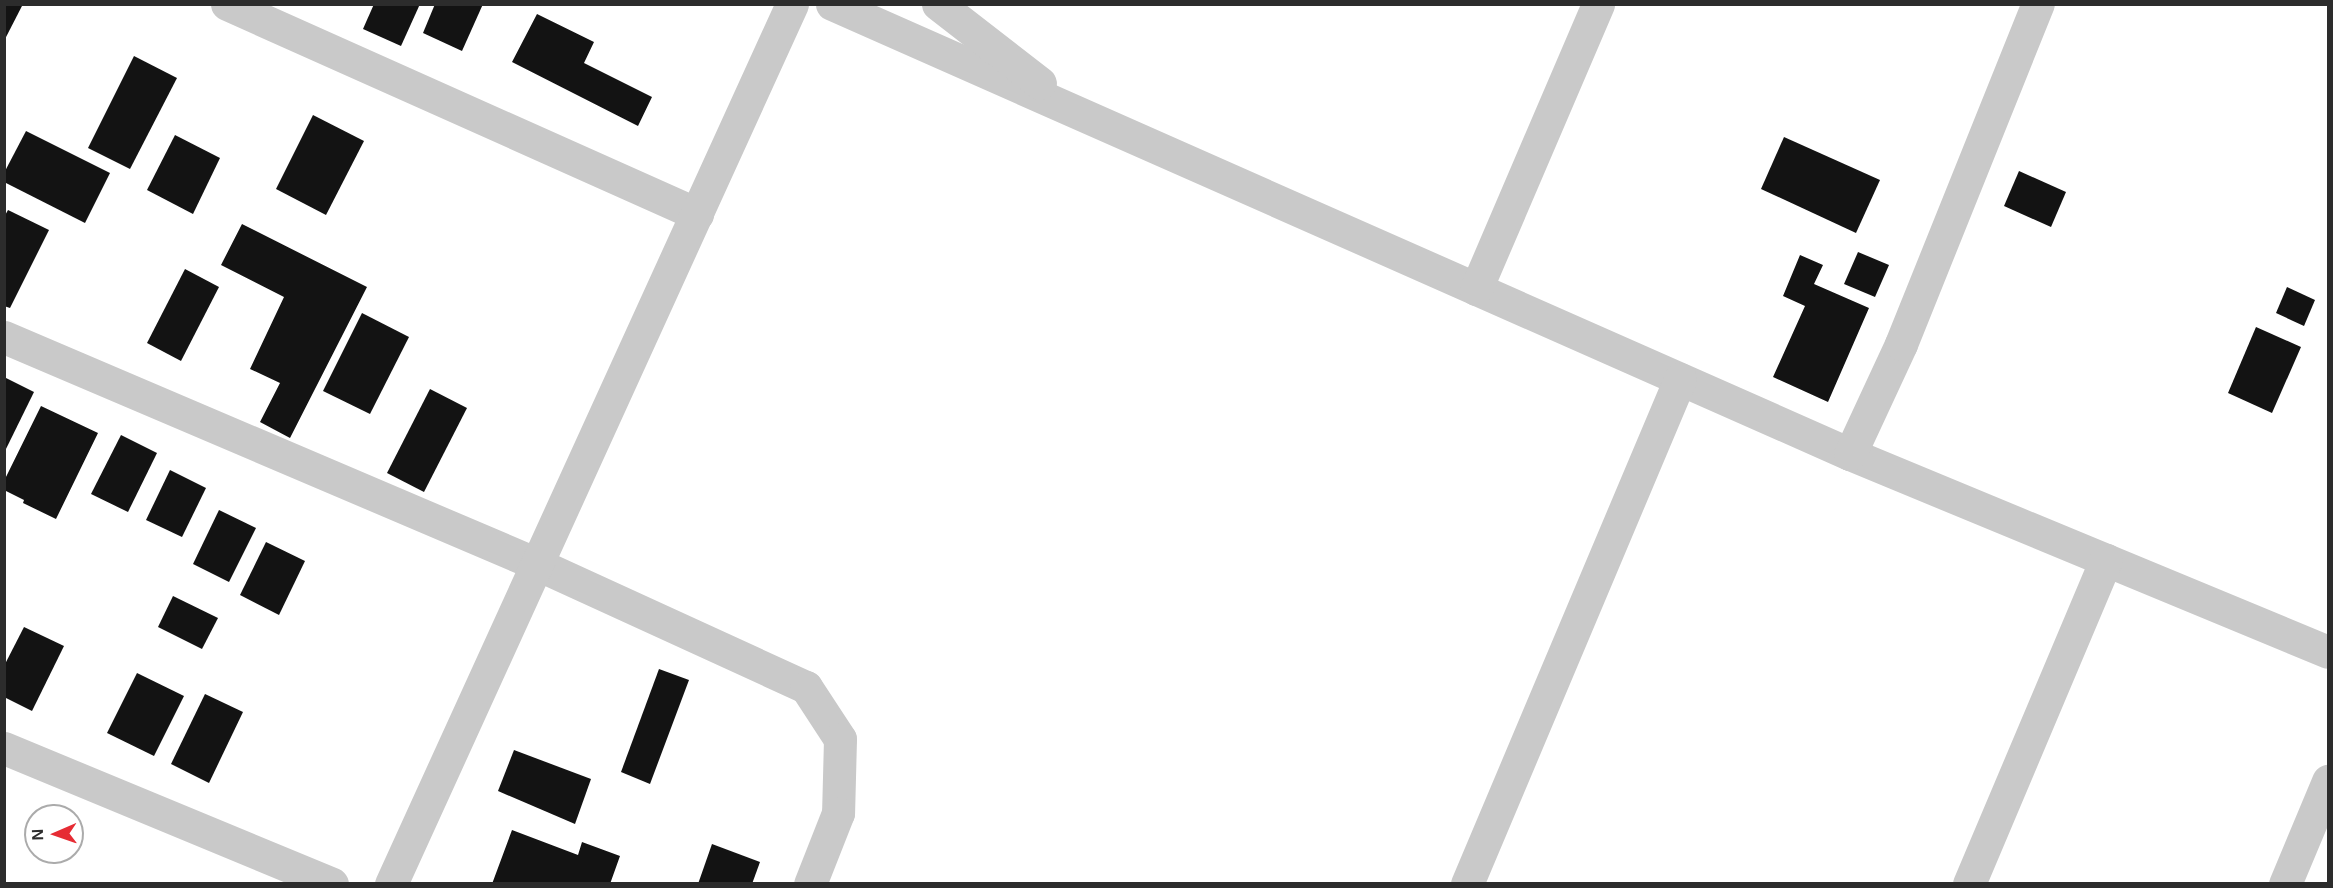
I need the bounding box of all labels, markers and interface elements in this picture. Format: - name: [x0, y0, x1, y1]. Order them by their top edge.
- north arrow: [24, 804, 84, 864]
- text: N: [29, 829, 46, 841]

